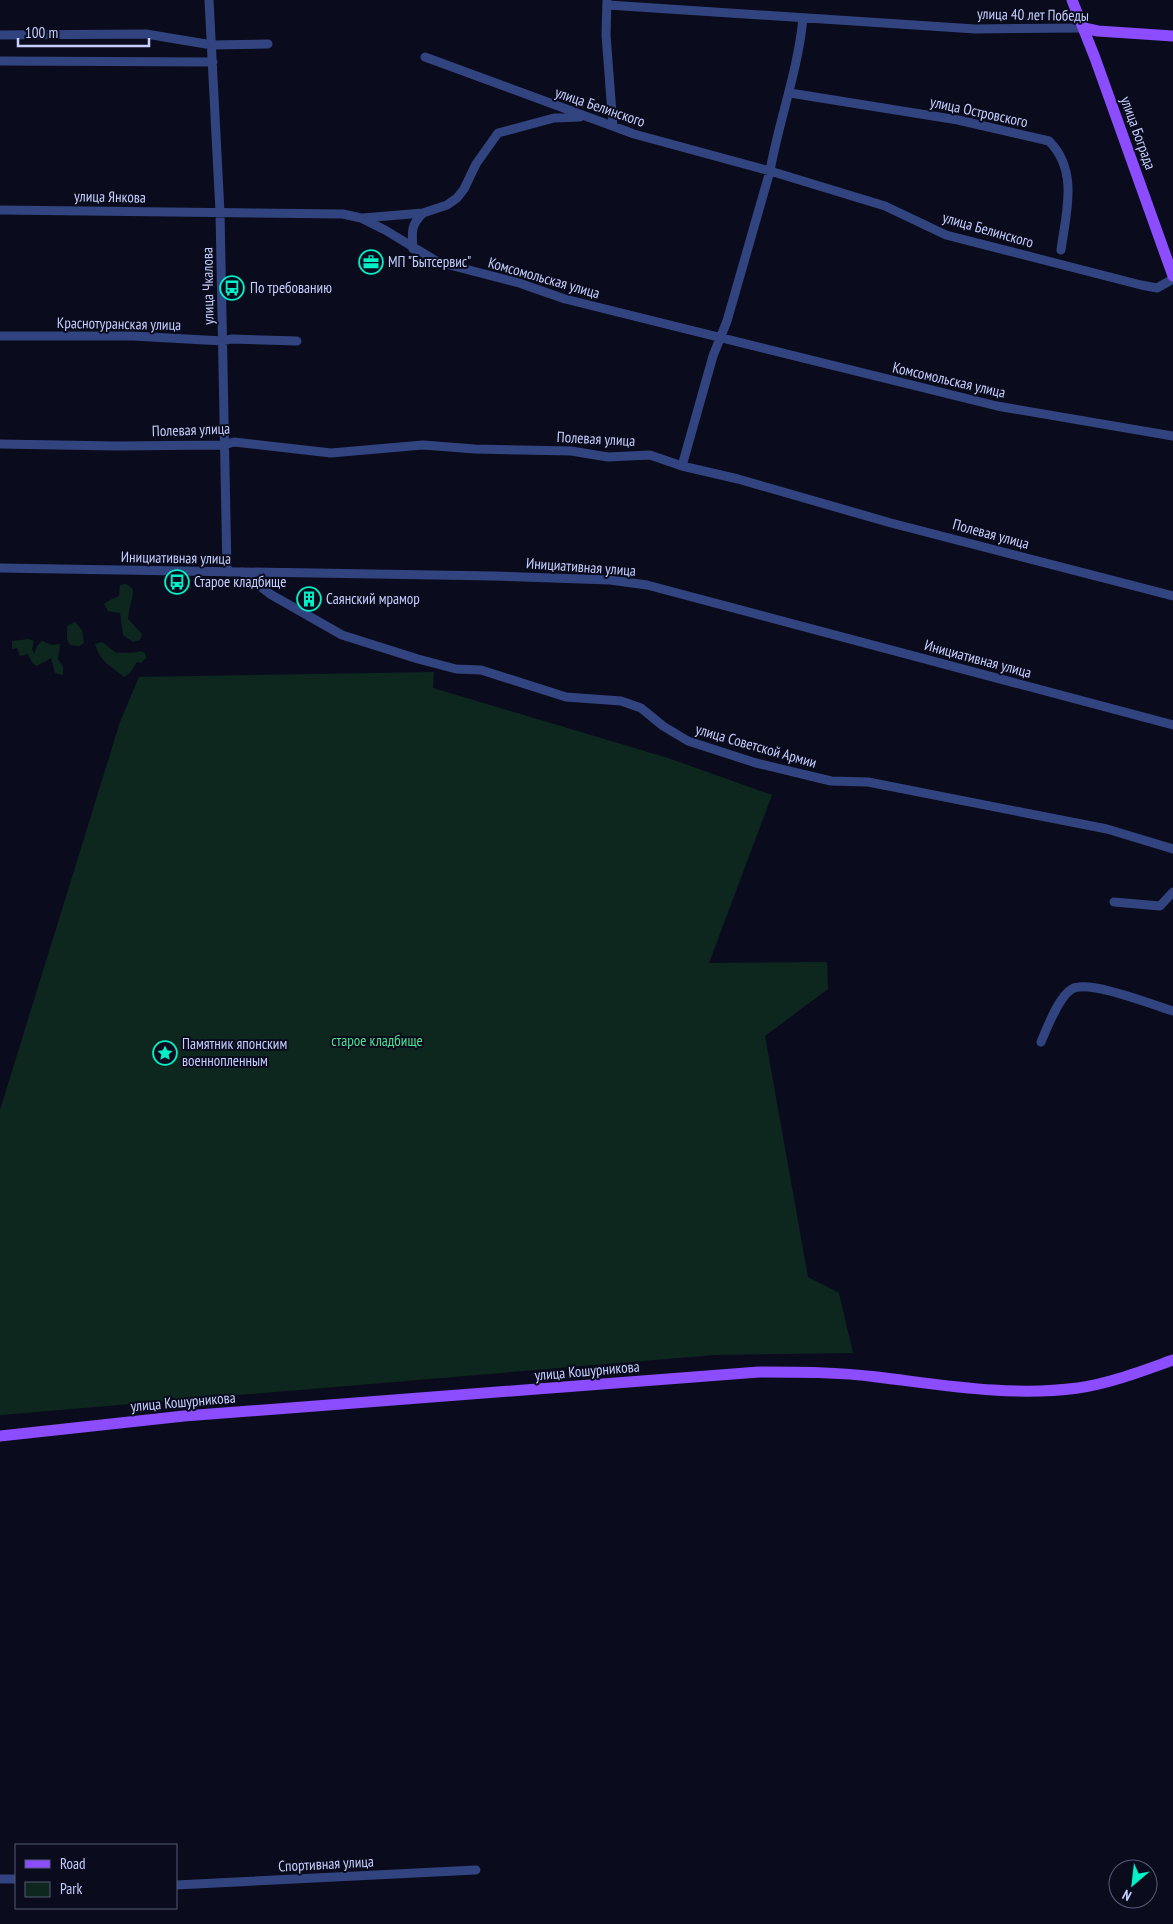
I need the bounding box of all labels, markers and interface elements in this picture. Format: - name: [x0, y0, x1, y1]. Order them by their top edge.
- street label: улица 40 лет Победы: [977, 4, 1089, 25]
- scale bar: [18, 15, 149, 47]
- text: 100 m: [25, 23, 58, 42]
- street label: улица Белинского: [553, 82, 648, 131]
- street label: улица Островского: [928, 92, 1030, 131]
- street label: улица Бограда: [1116, 94, 1161, 172]
- street label: улица Янкова: [74, 186, 146, 207]
- street label: улица Белинского: [940, 207, 1036, 252]
- street label: улица Чкалова: [197, 247, 218, 325]
- office icon: МП "Бытсервис": [358, 249, 384, 275]
- place label: МП "Бытсервис": [388, 252, 471, 271]
- street label: Комсомольская улица: [486, 252, 602, 303]
- bus stop icon: По требованию: [219, 275, 245, 301]
- place label: По требованию: [250, 278, 332, 297]
- street label: Краснотуранская улица: [57, 313, 181, 334]
- street label: Комсомольская улица: [891, 357, 1007, 402]
- street label: Полевая улица: [151, 419, 230, 440]
- street label: Полевая улица: [556, 427, 636, 450]
- street label: Полевая улица: [951, 514, 1031, 553]
- street label: Инициативная улица: [121, 547, 231, 568]
- street label: Инициативная улица: [525, 553, 637, 580]
- bus stop icon: Старое кладбище: [164, 569, 190, 595]
- place label: Старое кладбище: [194, 572, 286, 591]
- building icon: Саянский мрамор: [296, 586, 322, 612]
- place label: Саянский мрамор: [326, 589, 420, 608]
- street label: Инициативная улица: [922, 635, 1034, 682]
- street label: улица Советской Армии: [693, 719, 819, 772]
- park label: старое кладбище: [331, 1031, 423, 1050]
- place label: Памятник японским военнопленным: [182, 1034, 287, 1070]
- place icon: Памятник японским военнопленным: [152, 1040, 178, 1066]
- street label: улица Кошурникова: [534, 1356, 640, 1385]
- street label: улица Кошурникова: [130, 1387, 236, 1416]
- legend: [15, 1844, 178, 1909]
- street label: Спортивная улица: [278, 1852, 374, 1875]
- text: Road: [60, 1854, 86, 1873]
- north arrow: [1108, 1859, 1158, 1909]
- text: Park: [60, 1879, 82, 1898]
- text: N: [1119, 1886, 1134, 1905]

